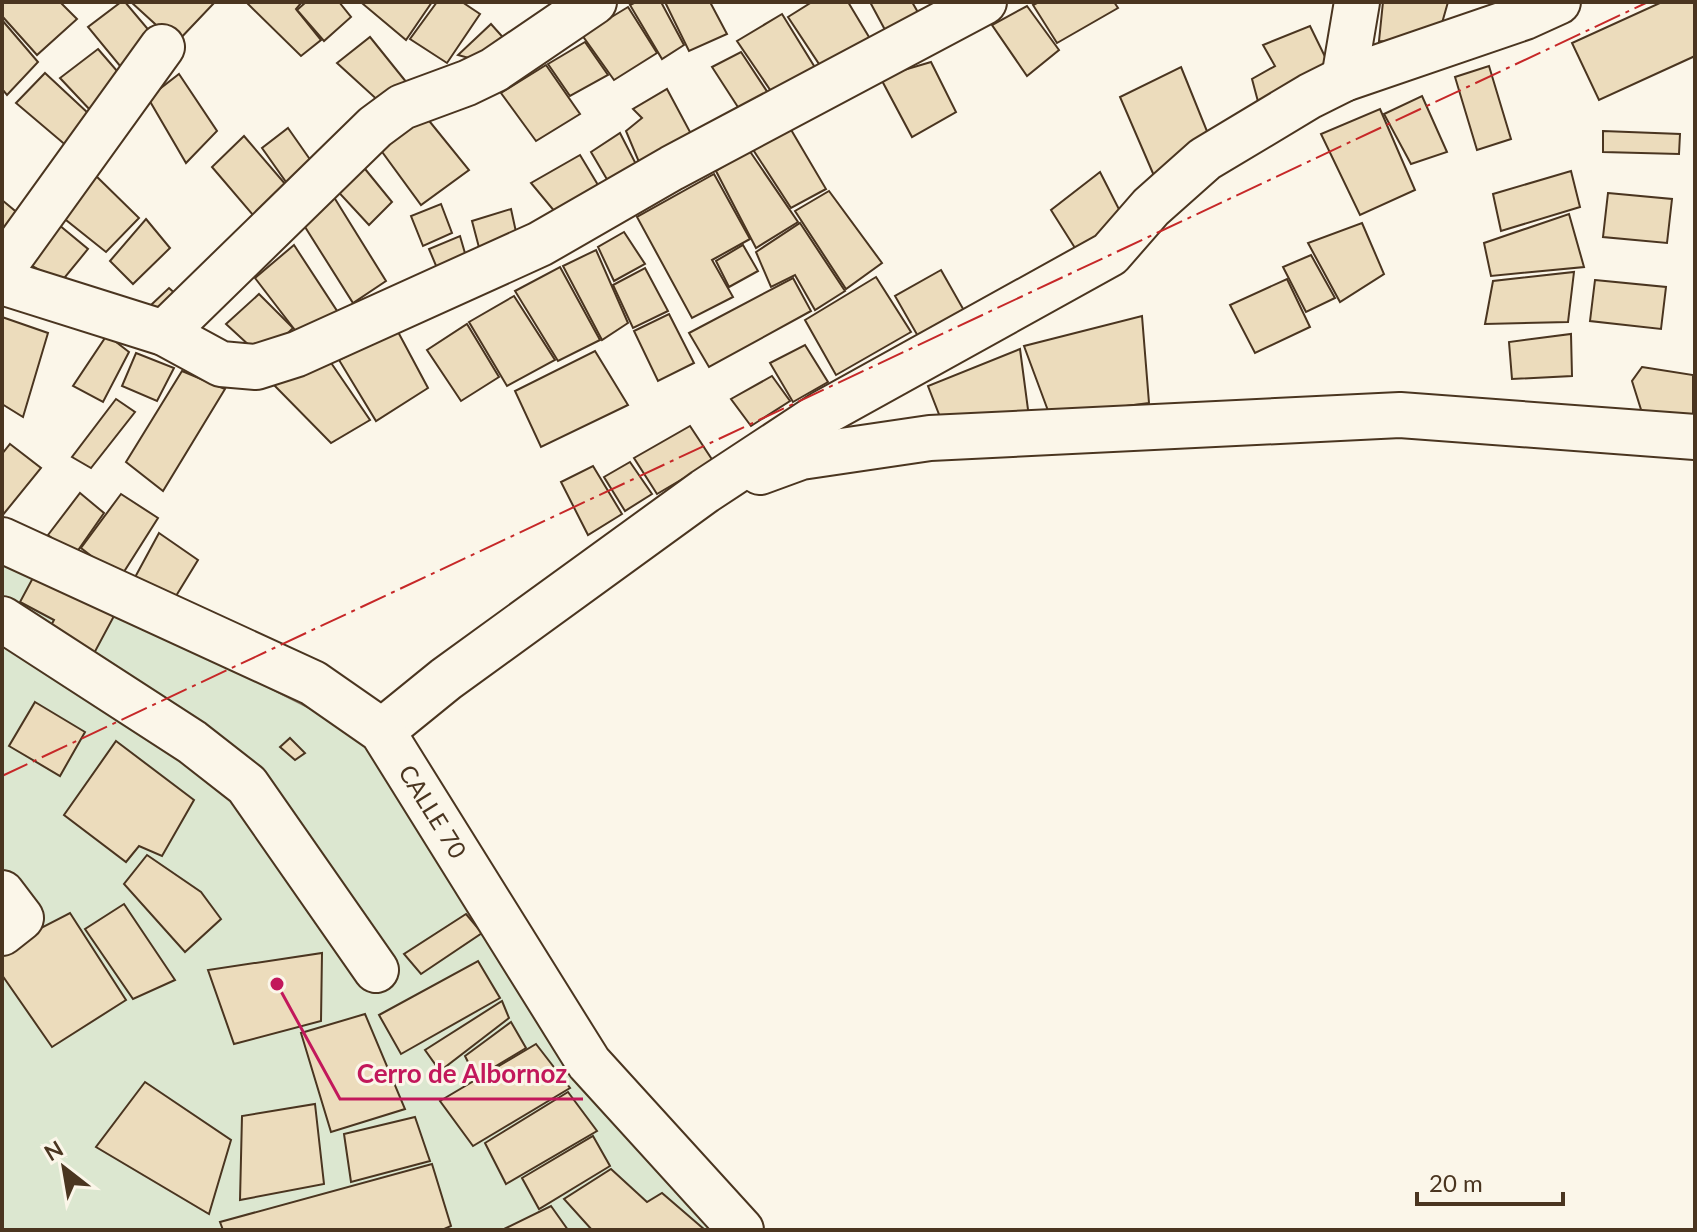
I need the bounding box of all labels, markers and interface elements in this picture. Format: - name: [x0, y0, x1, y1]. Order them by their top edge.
- street label: CALLE 70: [393, 759, 473, 863]
- callout: Cerro de Albornoz: [340, 1049, 583, 1099]
- text: Cerro de Albornoz: [357, 1057, 567, 1089]
- north arrow: [24, 1128, 104, 1208]
- text: N: [39, 1134, 68, 1166]
- scale bar: [1417, 1156, 1563, 1206]
- text: 20 m: [1429, 1168, 1483, 1197]

